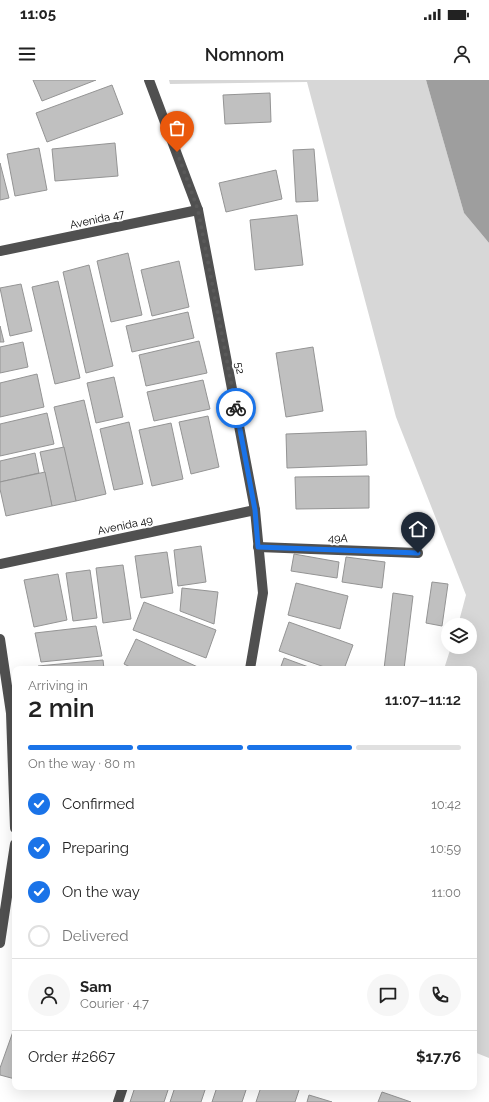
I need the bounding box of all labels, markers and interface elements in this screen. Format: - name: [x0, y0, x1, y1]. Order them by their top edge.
- text: 11:05: [20, 5, 56, 23]
- icon: menu: [16, 43, 38, 65]
- icon: person: [451, 43, 473, 65]
- text: Nomnom: [205, 44, 284, 65]
- pin: [160, 111, 194, 152]
- icon: bag: [166, 117, 188, 139]
- street label: Avenida 47: [69, 207, 126, 232]
- street label: 52: [232, 361, 247, 375]
- courier: [216, 388, 256, 428]
- icon: bike: [225, 397, 247, 419]
- pin: [401, 512, 435, 553]
- street label: Avenida 49: [96, 513, 154, 538]
- icon: home: [407, 518, 429, 540]
- street label: 49A: [328, 532, 349, 545]
- map controls: [441, 618, 477, 654]
- button: layers: [441, 618, 477, 654]
- text: Arriving in: [28, 678, 88, 693]
- text: 11:07–11:12: [385, 691, 461, 709]
- text: 2 min: [28, 693, 95, 723]
- text: On the way · 80 m: [28, 756, 135, 771]
- icon: check: [28, 793, 50, 815]
- text: Confirmed: [62, 795, 135, 813]
- text: 10:42: [431, 797, 461, 812]
- icon: check: [28, 837, 50, 859]
- text: Preparing: [62, 839, 129, 857]
- text: 10:59: [430, 841, 461, 856]
- icon: check: [28, 881, 50, 903]
- text: On the way: [62, 883, 140, 901]
- text: 11:00: [432, 885, 461, 900]
- text: Delivered: [62, 927, 129, 945]
- button: person: [28, 974, 70, 1016]
- button: chat: [367, 974, 409, 1016]
- button: phone: [419, 974, 461, 1016]
- text: Sam: [80, 978, 112, 996]
- text: Courier · 4.7: [80, 996, 149, 1011]
- text: Order #2667: [28, 1048, 115, 1066]
- text: $17.76: [416, 1048, 461, 1066]

